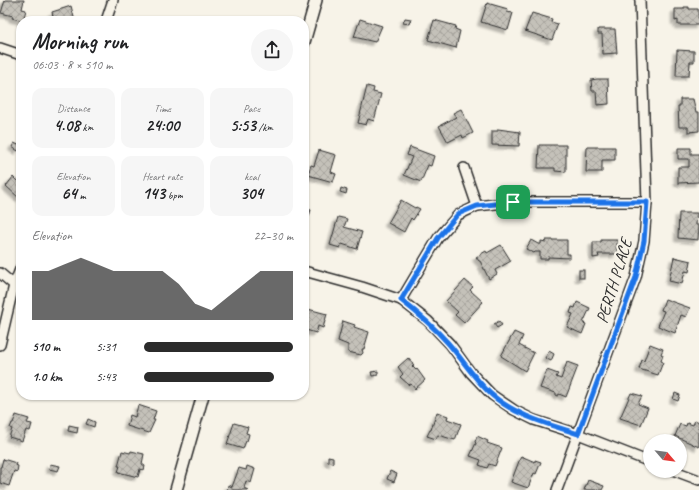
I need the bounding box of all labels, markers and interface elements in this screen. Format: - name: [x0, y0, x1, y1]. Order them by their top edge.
- text: Morning run: [32, 28, 128, 56]
- button: share: [251, 29, 293, 71]
- text: 06:03 · 8 × 510 m: [32, 57, 113, 73]
- text: Distance: [57, 101, 90, 115]
- text: Time: [154, 101, 171, 115]
- text: Pace: [243, 101, 260, 115]
- text: 4.08: [54, 115, 80, 136]
- text: 24:00: [146, 115, 179, 136]
- text: 5:53: [230, 115, 256, 136]
- text: km: [80, 120, 93, 134]
- text: /km: [256, 120, 273, 134]
- text: Elevation: [57, 169, 90, 183]
- text: Heart rate: [142, 169, 183, 183]
- text: kcal: [244, 169, 259, 183]
- text: 64: [61, 183, 77, 204]
- text: 143: [142, 183, 165, 204]
- text: 304: [240, 183, 263, 204]
- pin: [496, 185, 530, 219]
- text: m: [77, 188, 86, 202]
- text: bpm: [165, 188, 183, 202]
- icon: arrive: [502, 191, 524, 213]
- text: Elevation: [32, 228, 72, 244]
- text: 22–30 m: [253, 228, 293, 244]
- street label: PERTH PLACE: [591, 234, 638, 326]
- text: 510 m: [32, 339, 60, 355]
- text: 5:31: [96, 339, 116, 355]
- text: 1.0 km: [32, 369, 62, 385]
- text: 5:43: [96, 369, 116, 385]
- north arrow: [643, 434, 687, 478]
- map controls: [643, 434, 687, 478]

